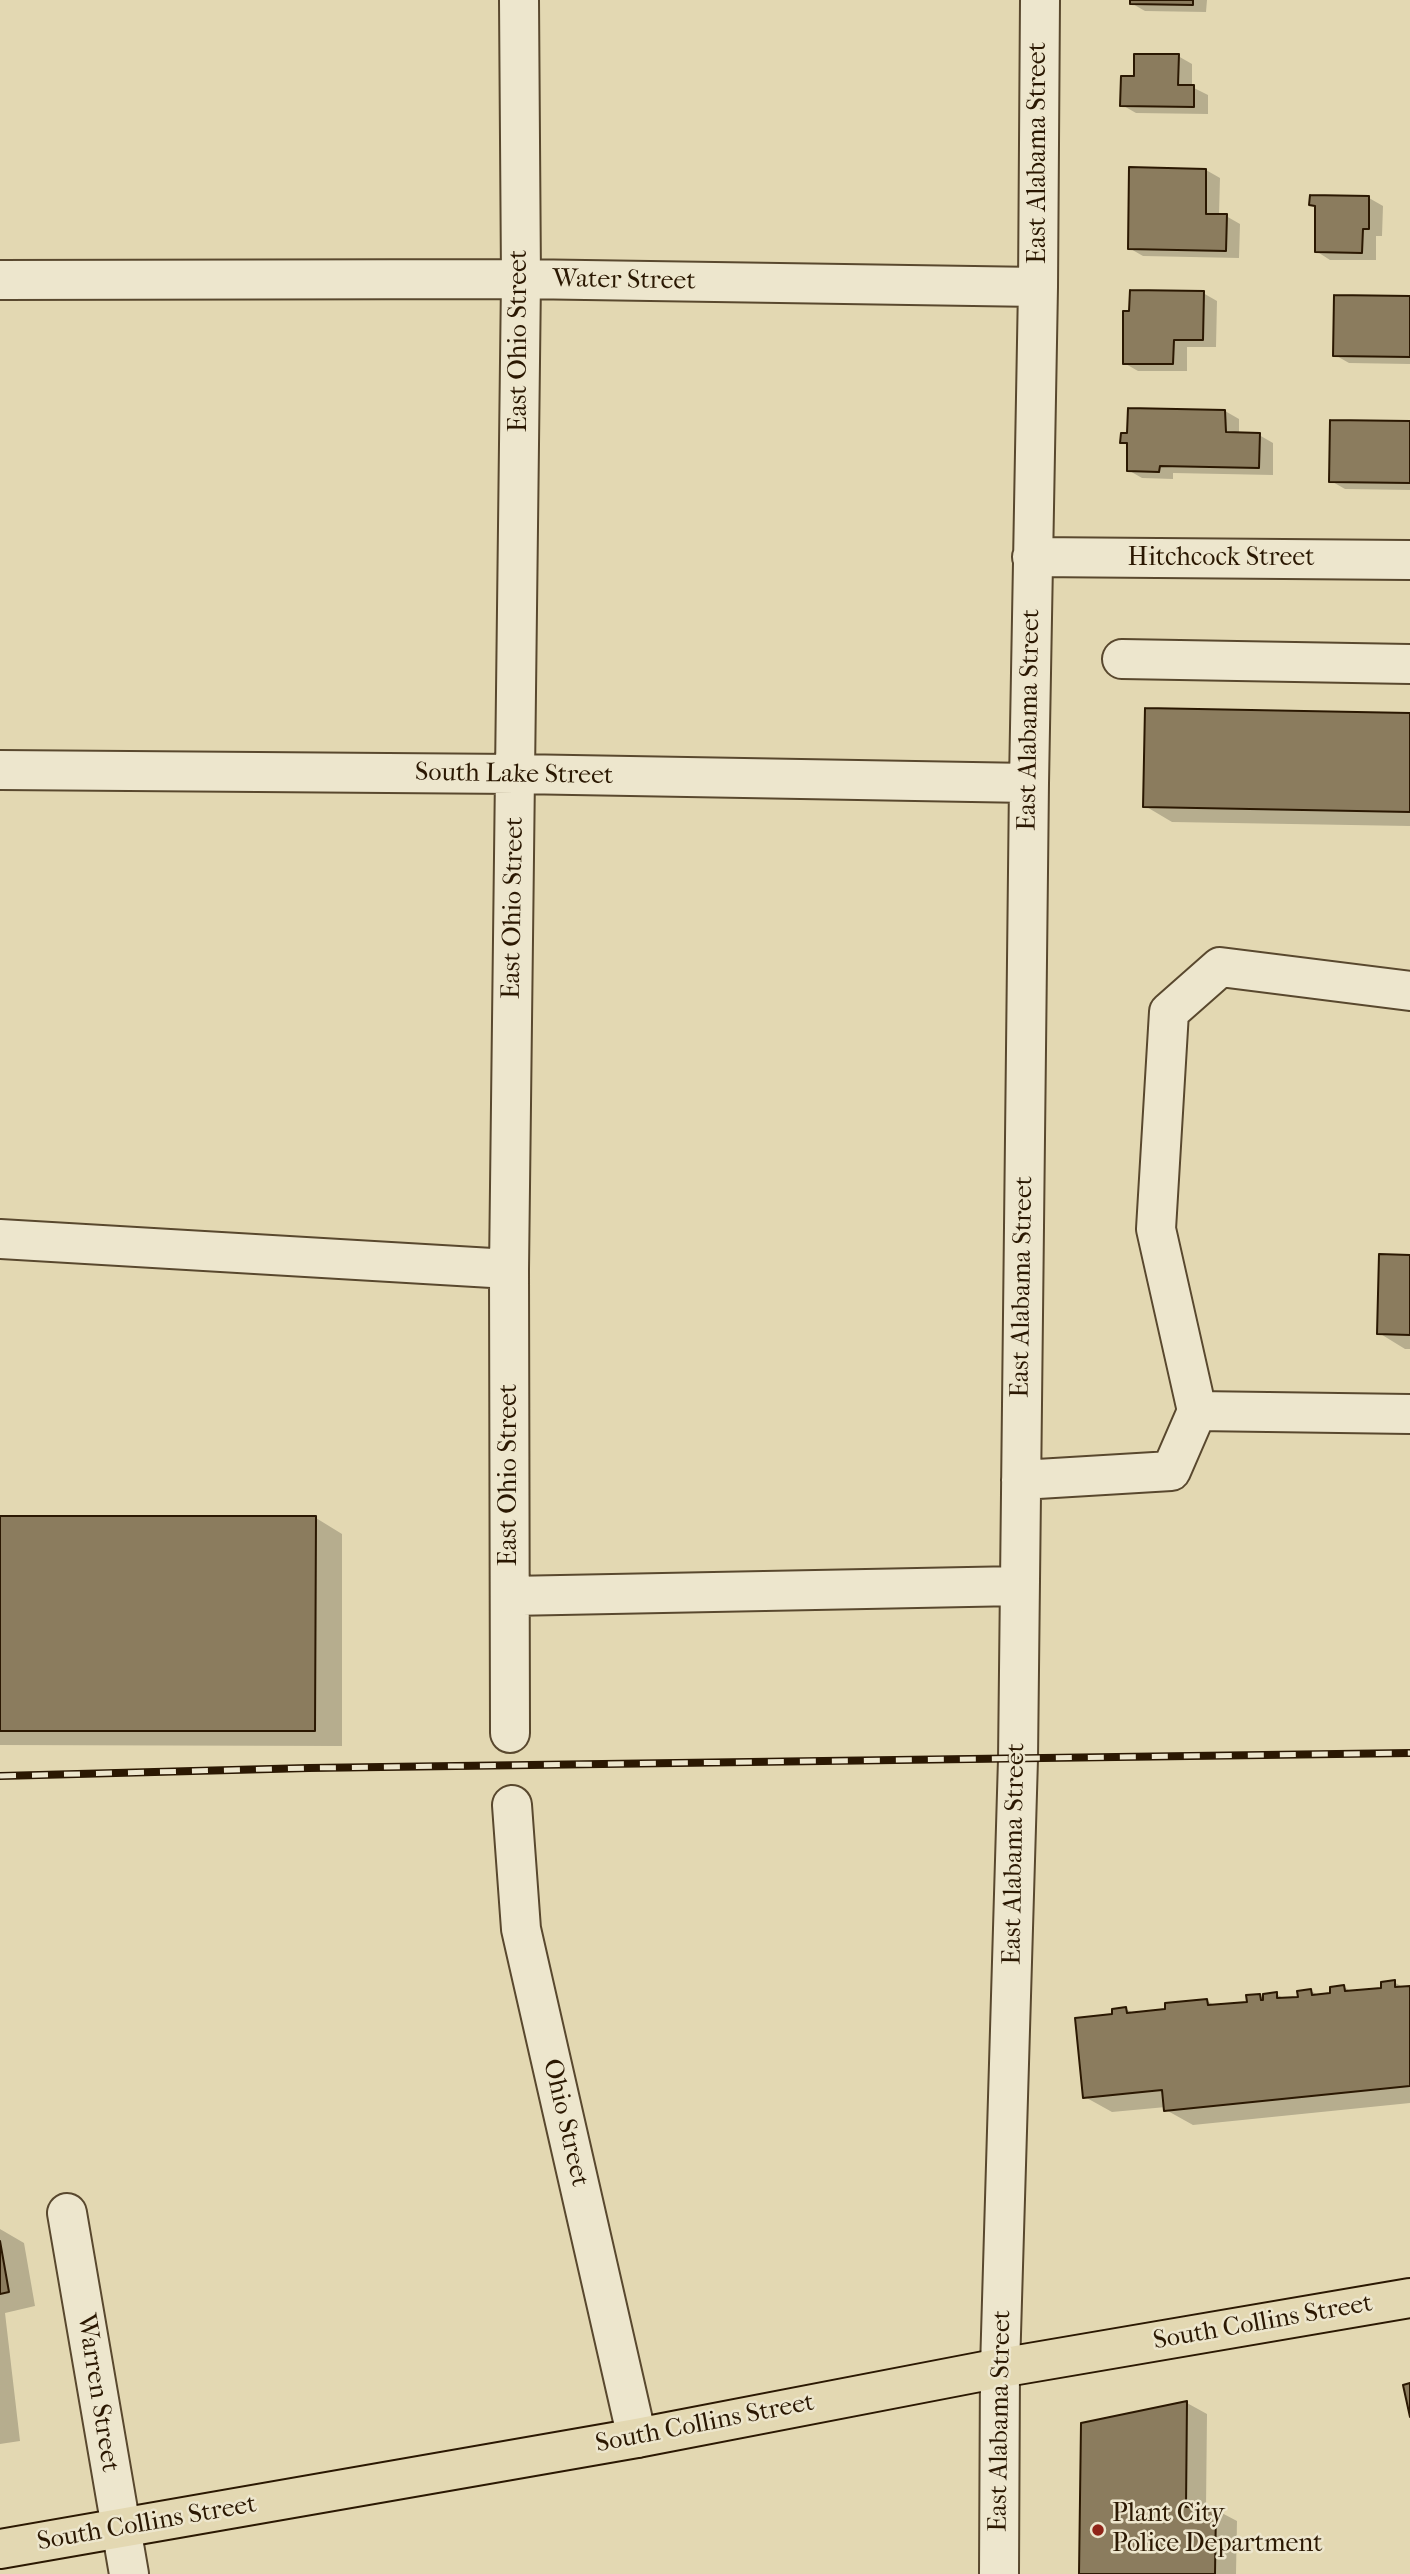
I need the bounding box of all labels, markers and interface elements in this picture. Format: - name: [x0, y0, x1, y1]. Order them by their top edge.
- street label: East Alabama Street: [1023, 42, 1055, 264]
- street label: East Ohio Street: [504, 250, 536, 432]
- street label: Water Street: [552, 264, 696, 298]
- street label: Hitchcock Street: [1128, 543, 1314, 575]
- street label: East Alabama Street: [1012, 609, 1048, 831]
- street label: South Lake Street: [415, 758, 613, 792]
- street label: East Ohio Street: [497, 817, 531, 999]
- street label: East Alabama Street: [1005, 1176, 1041, 1398]
- street label: East Ohio Street: [494, 1384, 526, 1566]
- street label: East Alabama Street: [997, 1743, 1033, 1965]
- street label: Ohio Street: [535, 2056, 595, 2190]
- street label: South Collins Street: [1151, 2288, 1375, 2358]
- street label: East Alabama Street: [983, 2310, 1019, 2532]
- street label: Warren Street: [69, 2312, 125, 2474]
- street label: South Collins Street: [593, 2388, 817, 2460]
- street label: South Collins Street: [35, 2489, 259, 2559]
- place label: Plant City Police Department: [1112, 2499, 1323, 2560]
- marker: Plant City Police Department: [1090, 2522, 1106, 2538]

